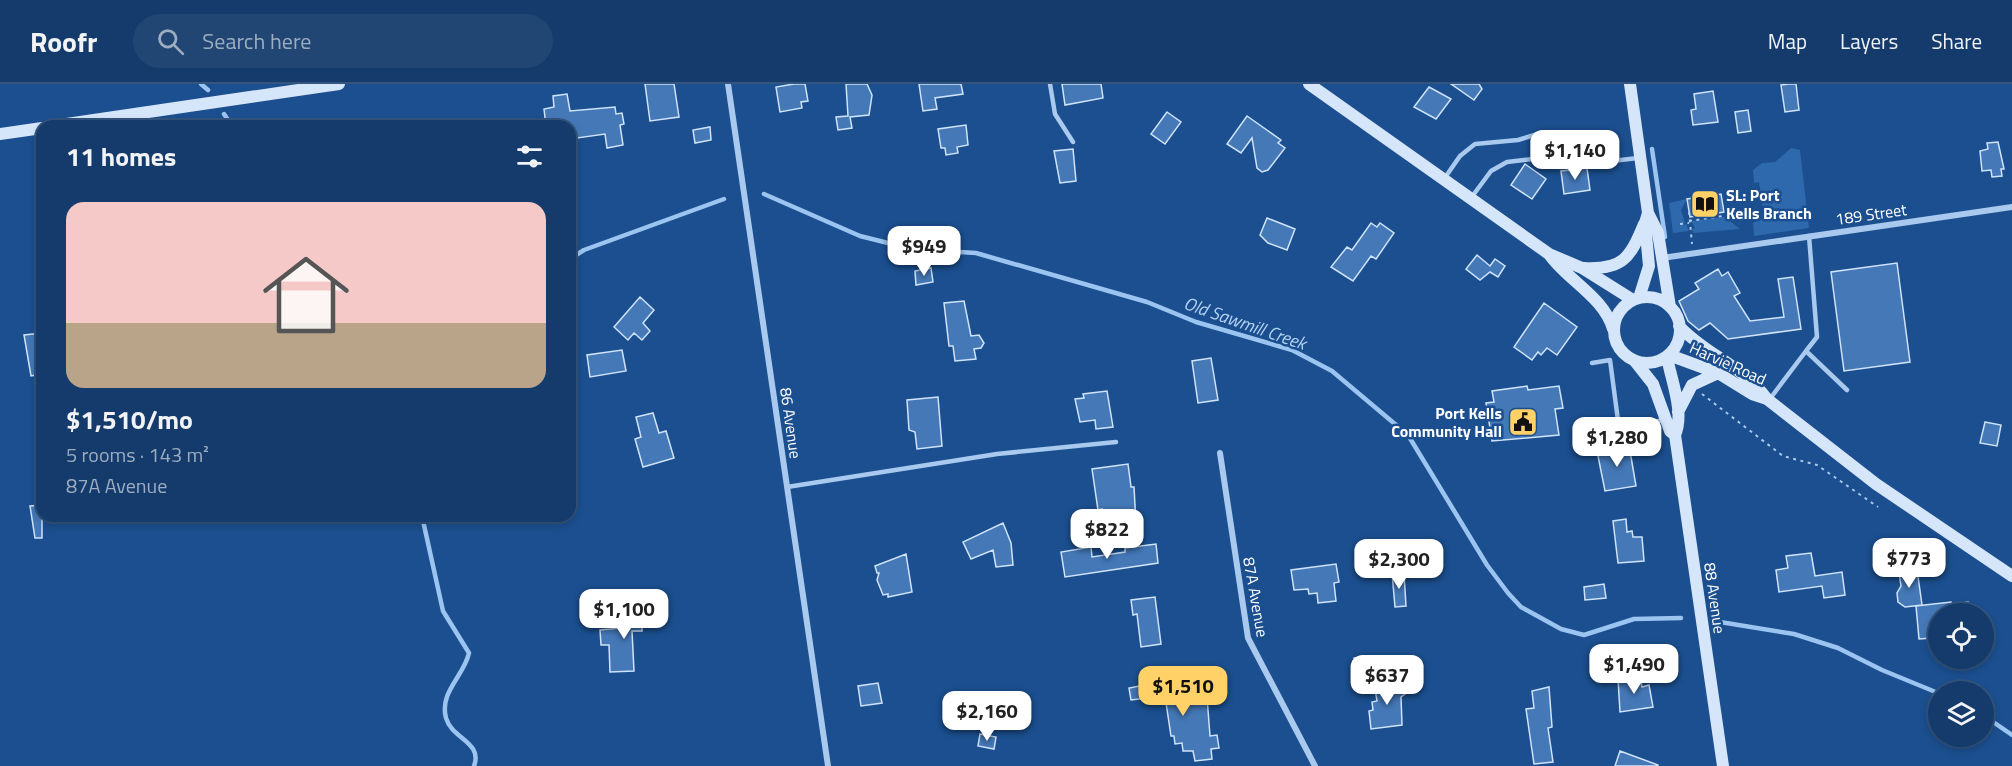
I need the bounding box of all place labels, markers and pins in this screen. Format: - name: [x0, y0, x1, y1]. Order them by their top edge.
- pin: $1,140: [1526, 130, 1624, 181]
- place label: SL: Port Kells Branch: [1726, 183, 1812, 225]
- library icon: SL: Port Kells Branch: [1689, 188, 1721, 220]
- pin: $949: [888, 226, 960, 277]
- place label: Port Kells Community Hall: [1391, 401, 1502, 443]
- public building icon: Port Kells Community Hall: [1507, 406, 1539, 438]
- pin: $1,280: [1568, 417, 1666, 468]
- pin: $822: [1071, 509, 1143, 560]
- pin: $773: [1873, 538, 1945, 589]
- pin: $2,300: [1350, 539, 1448, 590]
- pin: $1,100: [575, 589, 673, 640]
- pin: $1,490: [1585, 644, 1683, 695]
- pin: $637: [1351, 655, 1423, 706]
- pin: $1,510: [1134, 666, 1232, 717]
- pin: $2,160: [938, 691, 1036, 742]

